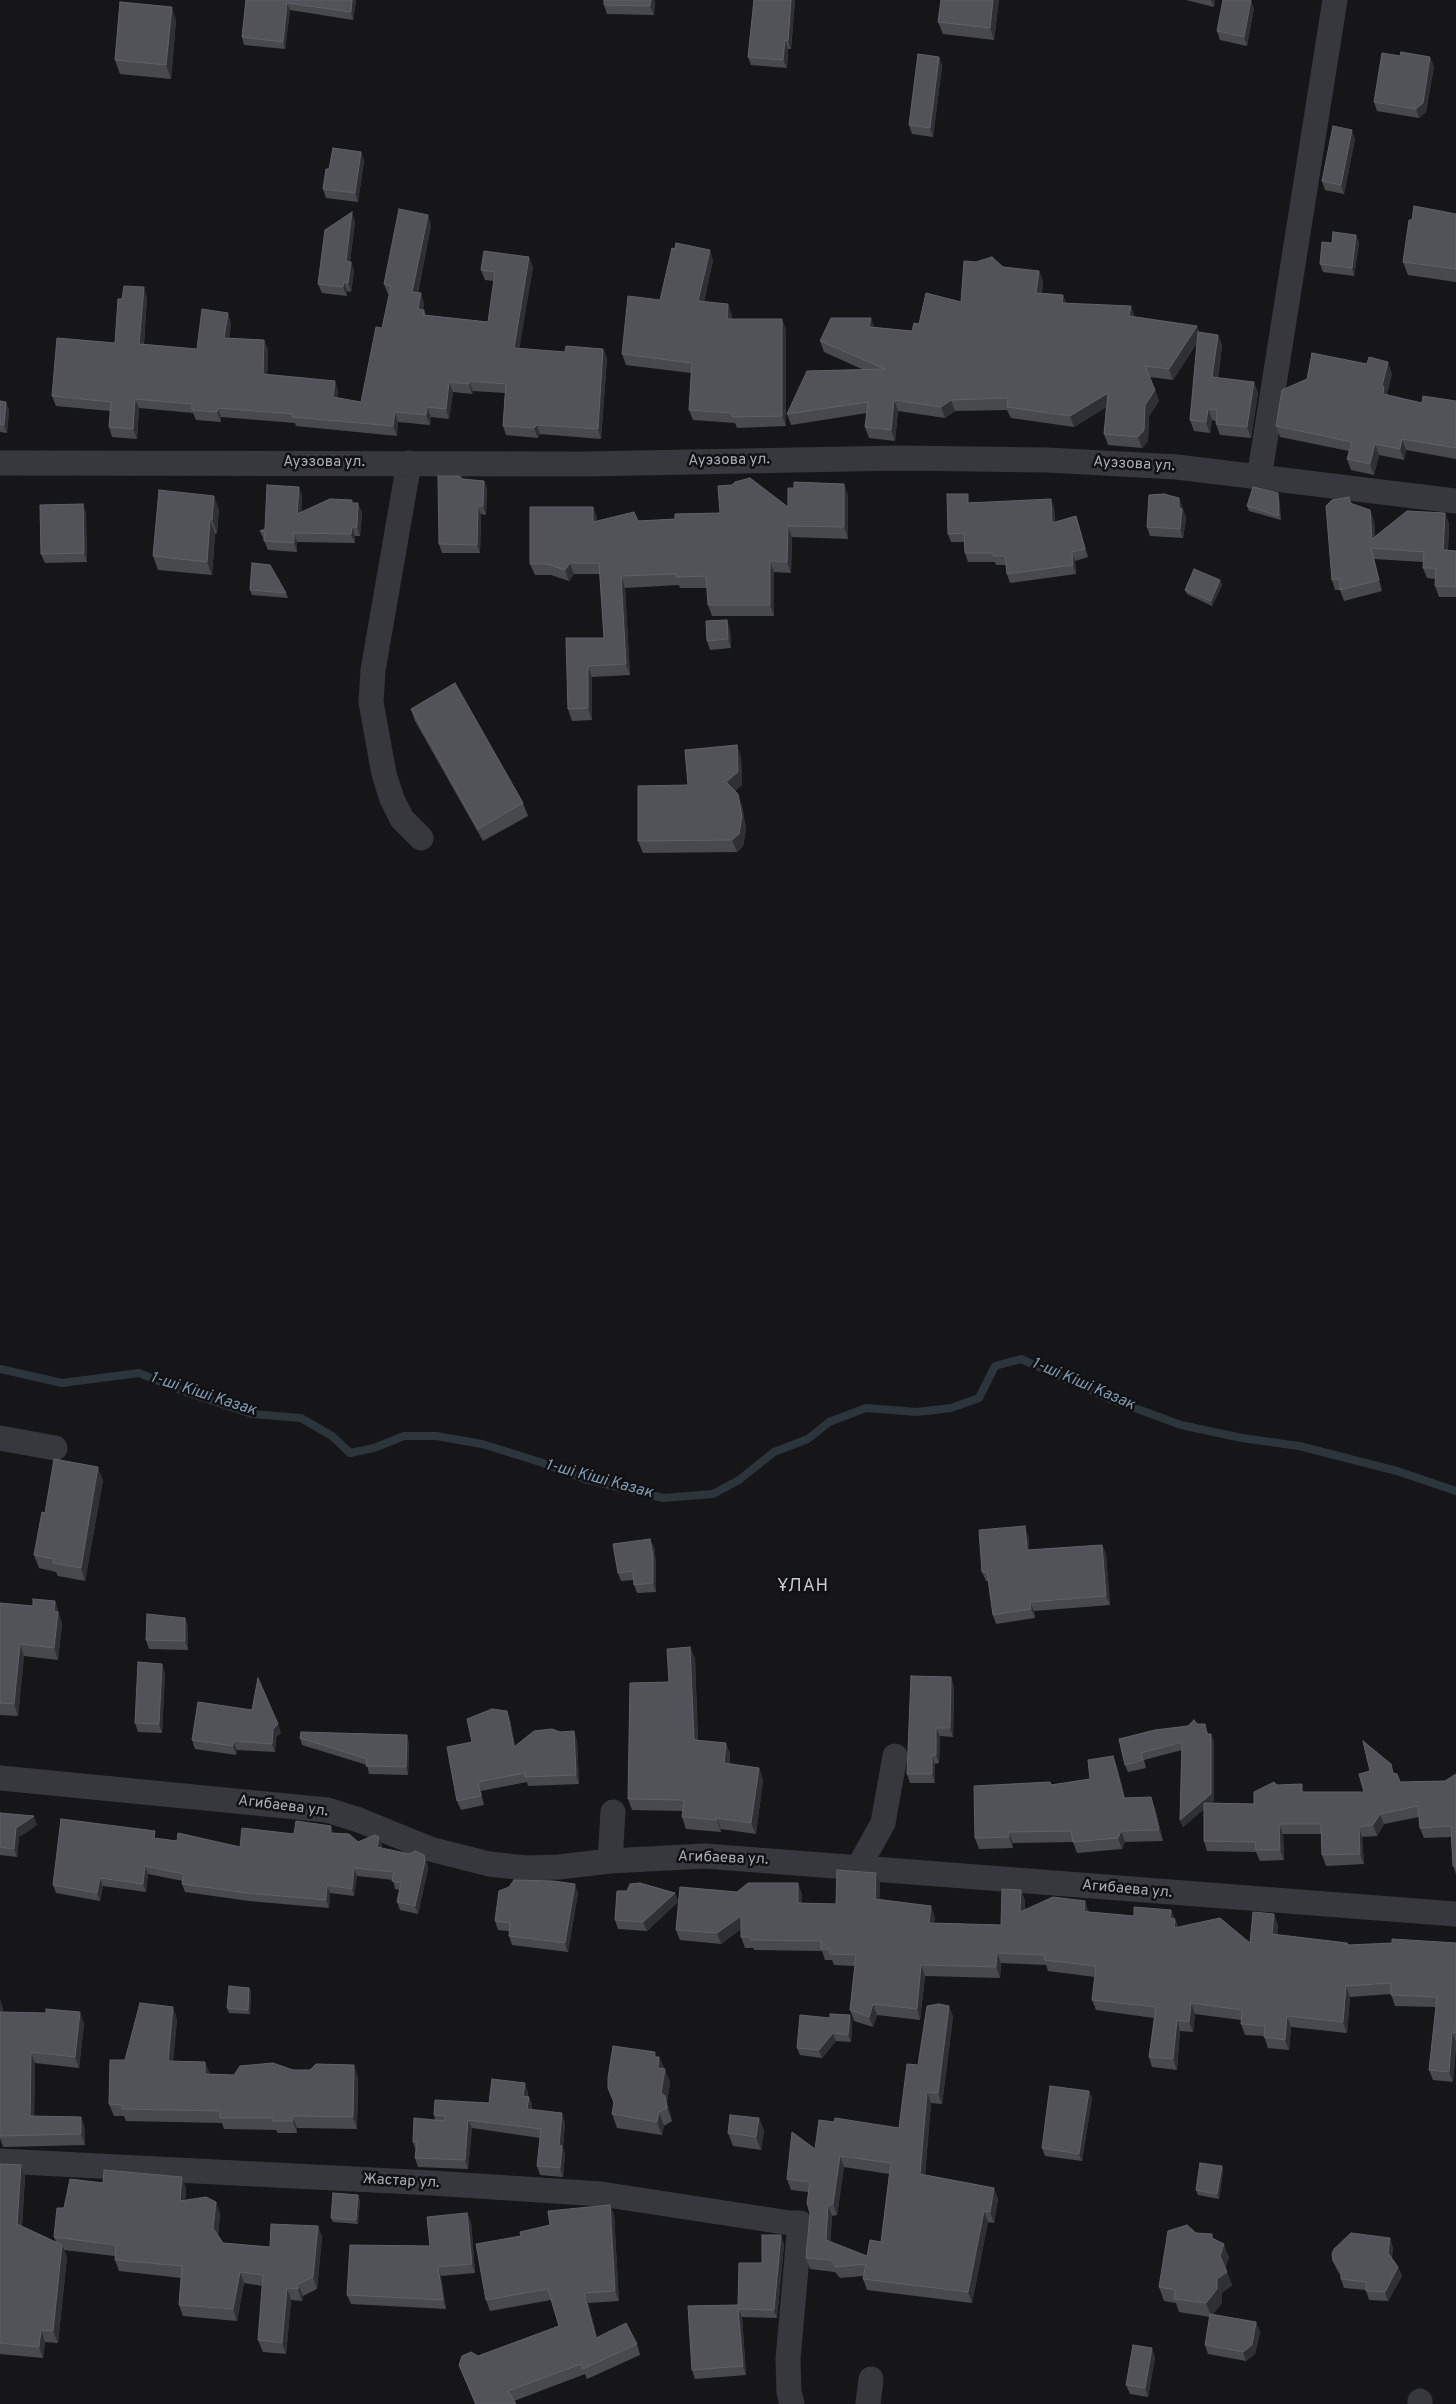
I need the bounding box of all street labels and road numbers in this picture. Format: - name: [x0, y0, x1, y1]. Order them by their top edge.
- street label: Ауэзова ул.: [688, 451, 770, 471]
- street label: Ауэзова ул.: [283, 454, 365, 472]
- street label: Ауэзова ул.: [1093, 454, 1175, 476]
- street label: Агибаева ул.: [237, 1793, 329, 1821]
- street label: Агибаева ул.: [678, 1848, 768, 1870]
- street label: Агибаева ул.: [1081, 1877, 1173, 1903]
- street label: Жастар ул.: [362, 2171, 440, 2193]

